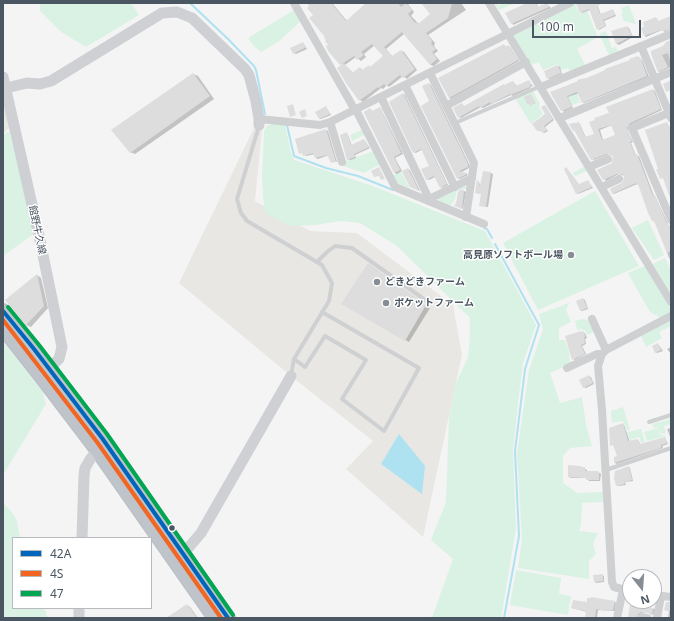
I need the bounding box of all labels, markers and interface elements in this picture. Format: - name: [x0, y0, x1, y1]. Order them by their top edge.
- scale bar: [534, 12, 643, 38]
- text: 100 m: [539, 18, 574, 35]
- street label: 館野牛久線: [26, 204, 48, 256]
- place label: 高見原ソフトボール場: [463, 249, 563, 261]
- marker: 高見原ソフトボール場: [566, 250, 576, 260]
- place label: どきどきファーム: [385, 276, 465, 288]
- marker: どきどきファーム: [372, 277, 382, 287]
- place label: ポケットファーム: [394, 297, 474, 309]
- marker: ポケットファーム: [381, 298, 391, 308]
- unlabelled marker: [167, 523, 177, 533]
- legend: [12, 537, 152, 609]
- text: 42A: [50, 545, 71, 562]
- text: 4S: [50, 565, 63, 582]
- north arrow: [622, 569, 662, 609]
- text: 47: [50, 585, 64, 602]
- text: N: [639, 592, 652, 608]

